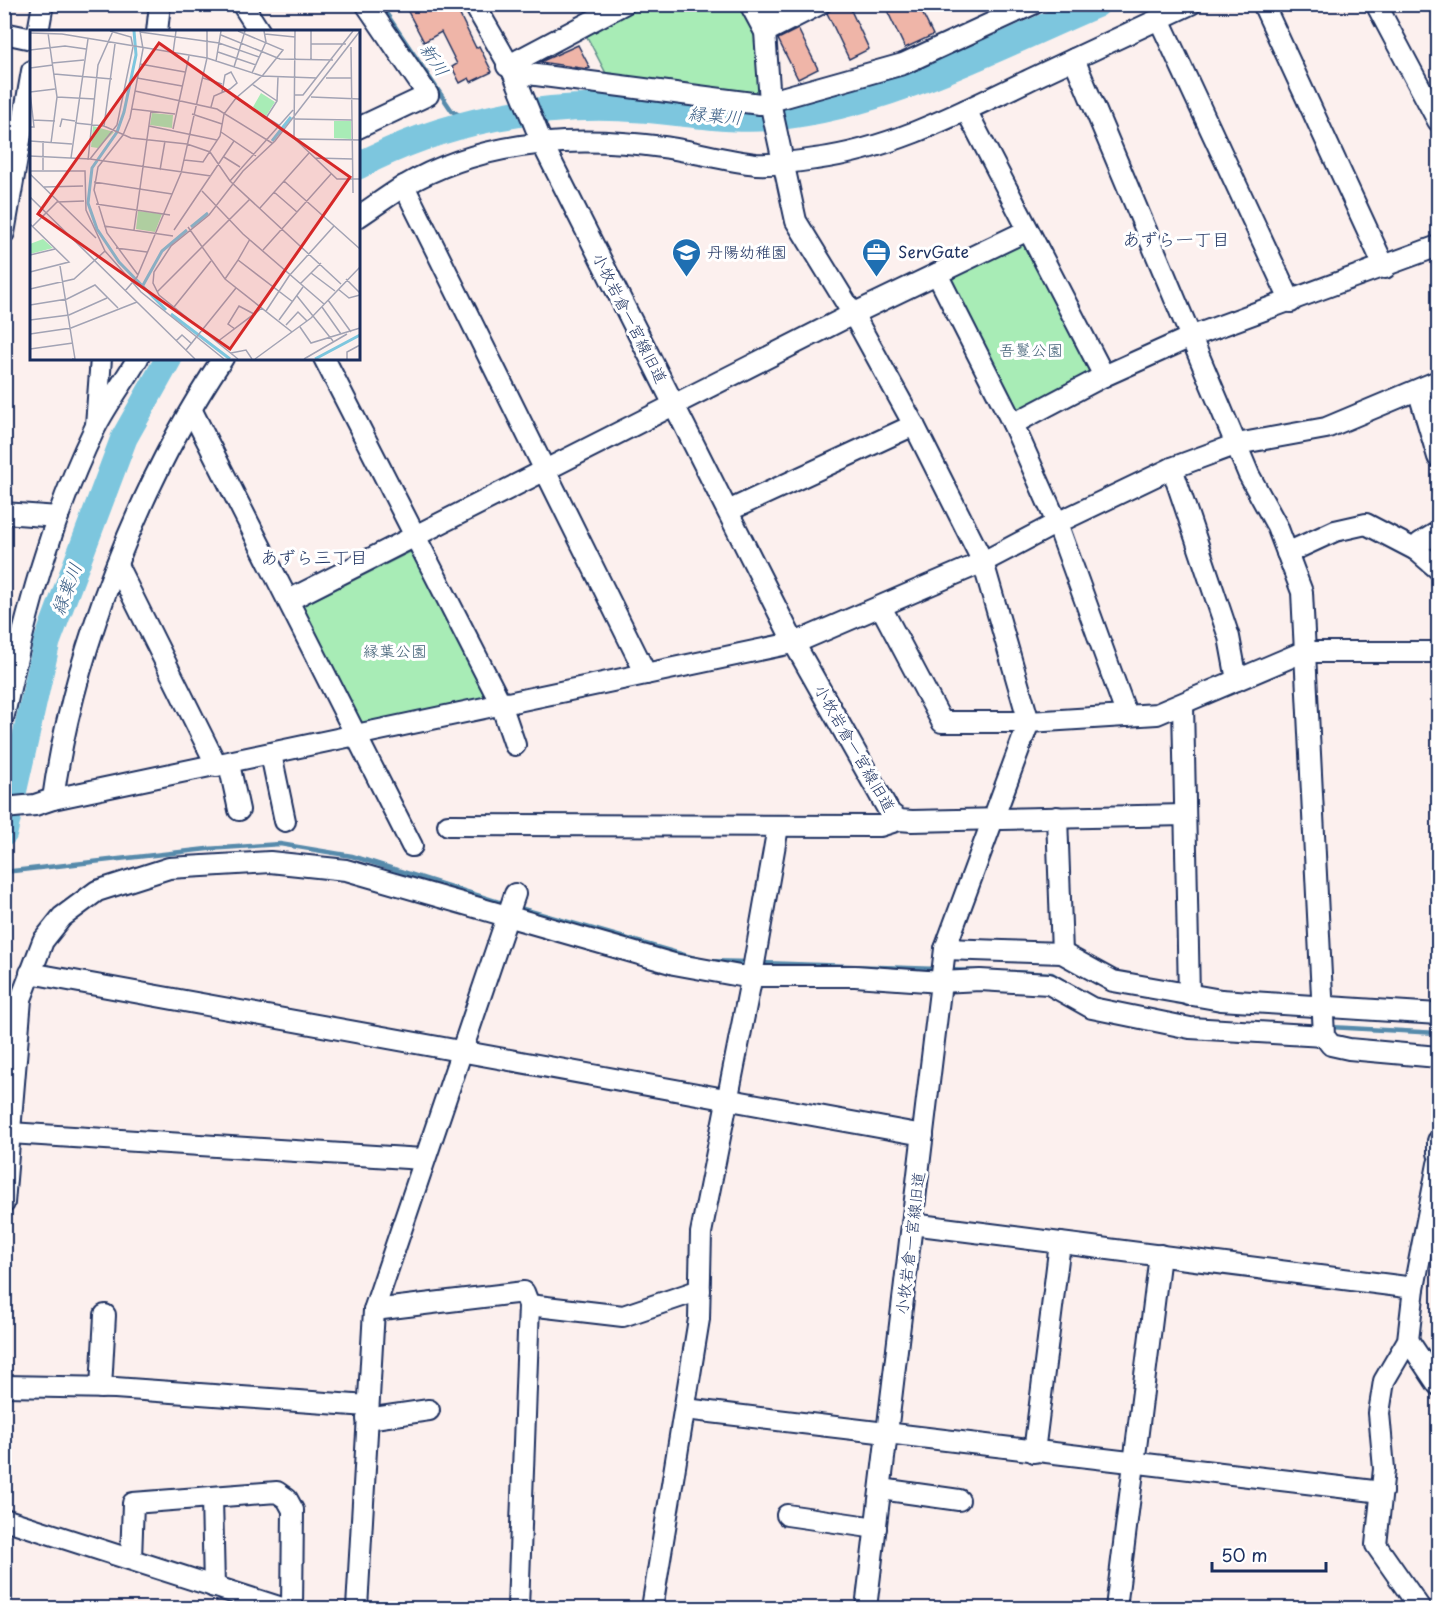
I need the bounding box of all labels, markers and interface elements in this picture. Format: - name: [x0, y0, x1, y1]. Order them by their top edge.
- inset map: [30, 30, 360, 360]
- water label: 新川: [414, 37, 457, 82]
- water label: 縁葉川: [687, 99, 743, 130]
- district label: あずら一丁目: [1122, 225, 1230, 252]
- school or university icon: 丹陽幼稚園: [670, 236, 702, 278]
- office icon: ServGate: [861, 236, 893, 278]
- place label: 丹陽幼稚園: [707, 239, 787, 263]
- place label: ServGate: [898, 239, 969, 263]
- street label: 小牧岩倉一宮線旧道: [588, 248, 674, 387]
- park label: 吾鬘公園: [999, 337, 1063, 361]
- district label: あずら三丁目: [260, 543, 368, 570]
- water label: 縁葉川: [43, 558, 88, 619]
- park label: 縁葉公園: [363, 638, 427, 662]
- street label: 小牧岩倉一宮線旧道: [809, 679, 902, 816]
- street label: 小牧岩倉一宮線旧道: [888, 1170, 930, 1316]
- scale bar: [1212, 1535, 1326, 1573]
- text: 50 m: [1221, 1541, 1268, 1568]

